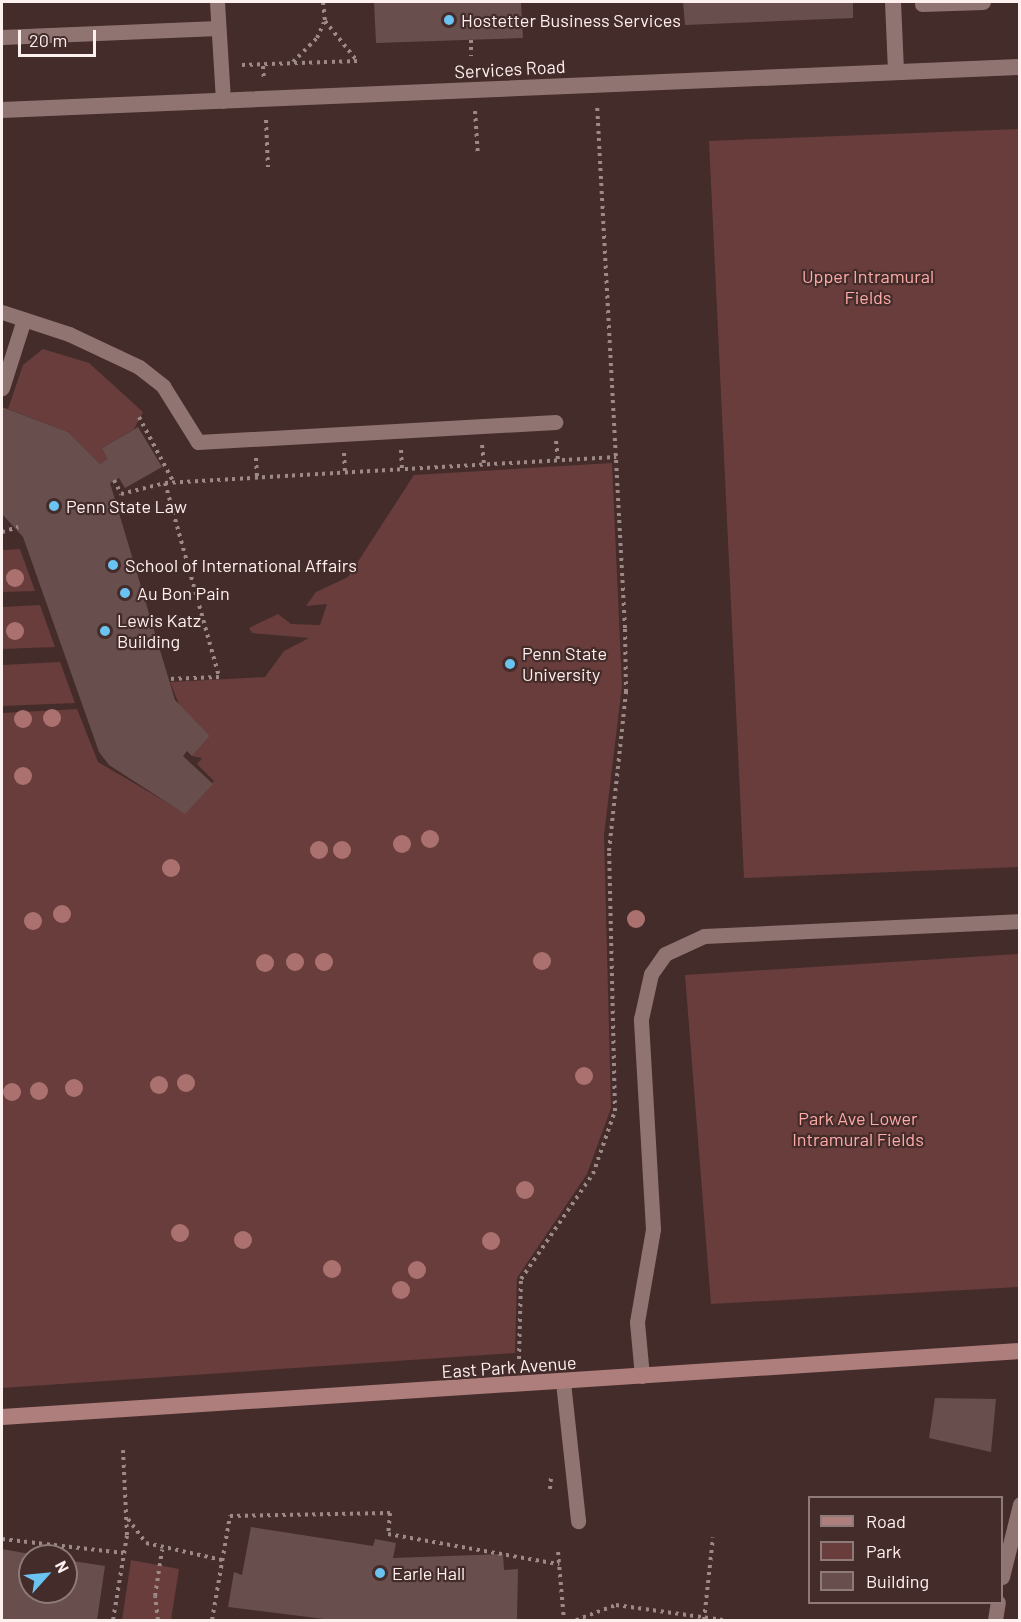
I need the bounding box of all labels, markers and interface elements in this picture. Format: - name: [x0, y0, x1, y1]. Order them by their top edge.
- place label: Hostetter Business Services: [461, 9, 681, 31]
- marker: Hostetter Business Services: [442, 13, 456, 27]
- scale bar: [21, 18, 99, 56]
- text: 20 m: [29, 29, 67, 51]
- street label: Services Road: [454, 55, 566, 83]
- park label: Upper Intramural Fields: [802, 266, 934, 308]
- place label: Penn State Law: [66, 495, 187, 517]
- marker: Penn State Law: [47, 499, 61, 513]
- place label: School of International Affairs: [125, 554, 357, 576]
- marker: School of International Affairs: [106, 558, 120, 572]
- place label: Au Bon Pain: [137, 582, 230, 604]
- marker: Au Bon Pain: [118, 586, 132, 600]
- place label: Lewis Katz Building: [117, 610, 201, 652]
- marker: Lewis Katz Building: [98, 624, 112, 638]
- place label: Penn State University: [522, 643, 607, 686]
- marker: Penn State University: [503, 657, 517, 671]
- park label: Park Ave Lower Intramural Fields: [792, 1108, 924, 1150]
- street label: East Park Avenue: [441, 1352, 577, 1382]
- legend: [808, 1496, 1003, 1604]
- text: Road: [866, 1510, 906, 1532]
- text: Park: [866, 1540, 901, 1562]
- north arrow: [18, 1544, 78, 1604]
- text: N: [52, 1557, 74, 1576]
- place label: Earle Hall: [392, 1562, 465, 1584]
- marker: Earle Hall: [373, 1566, 387, 1580]
- text: Building: [866, 1570, 929, 1592]

